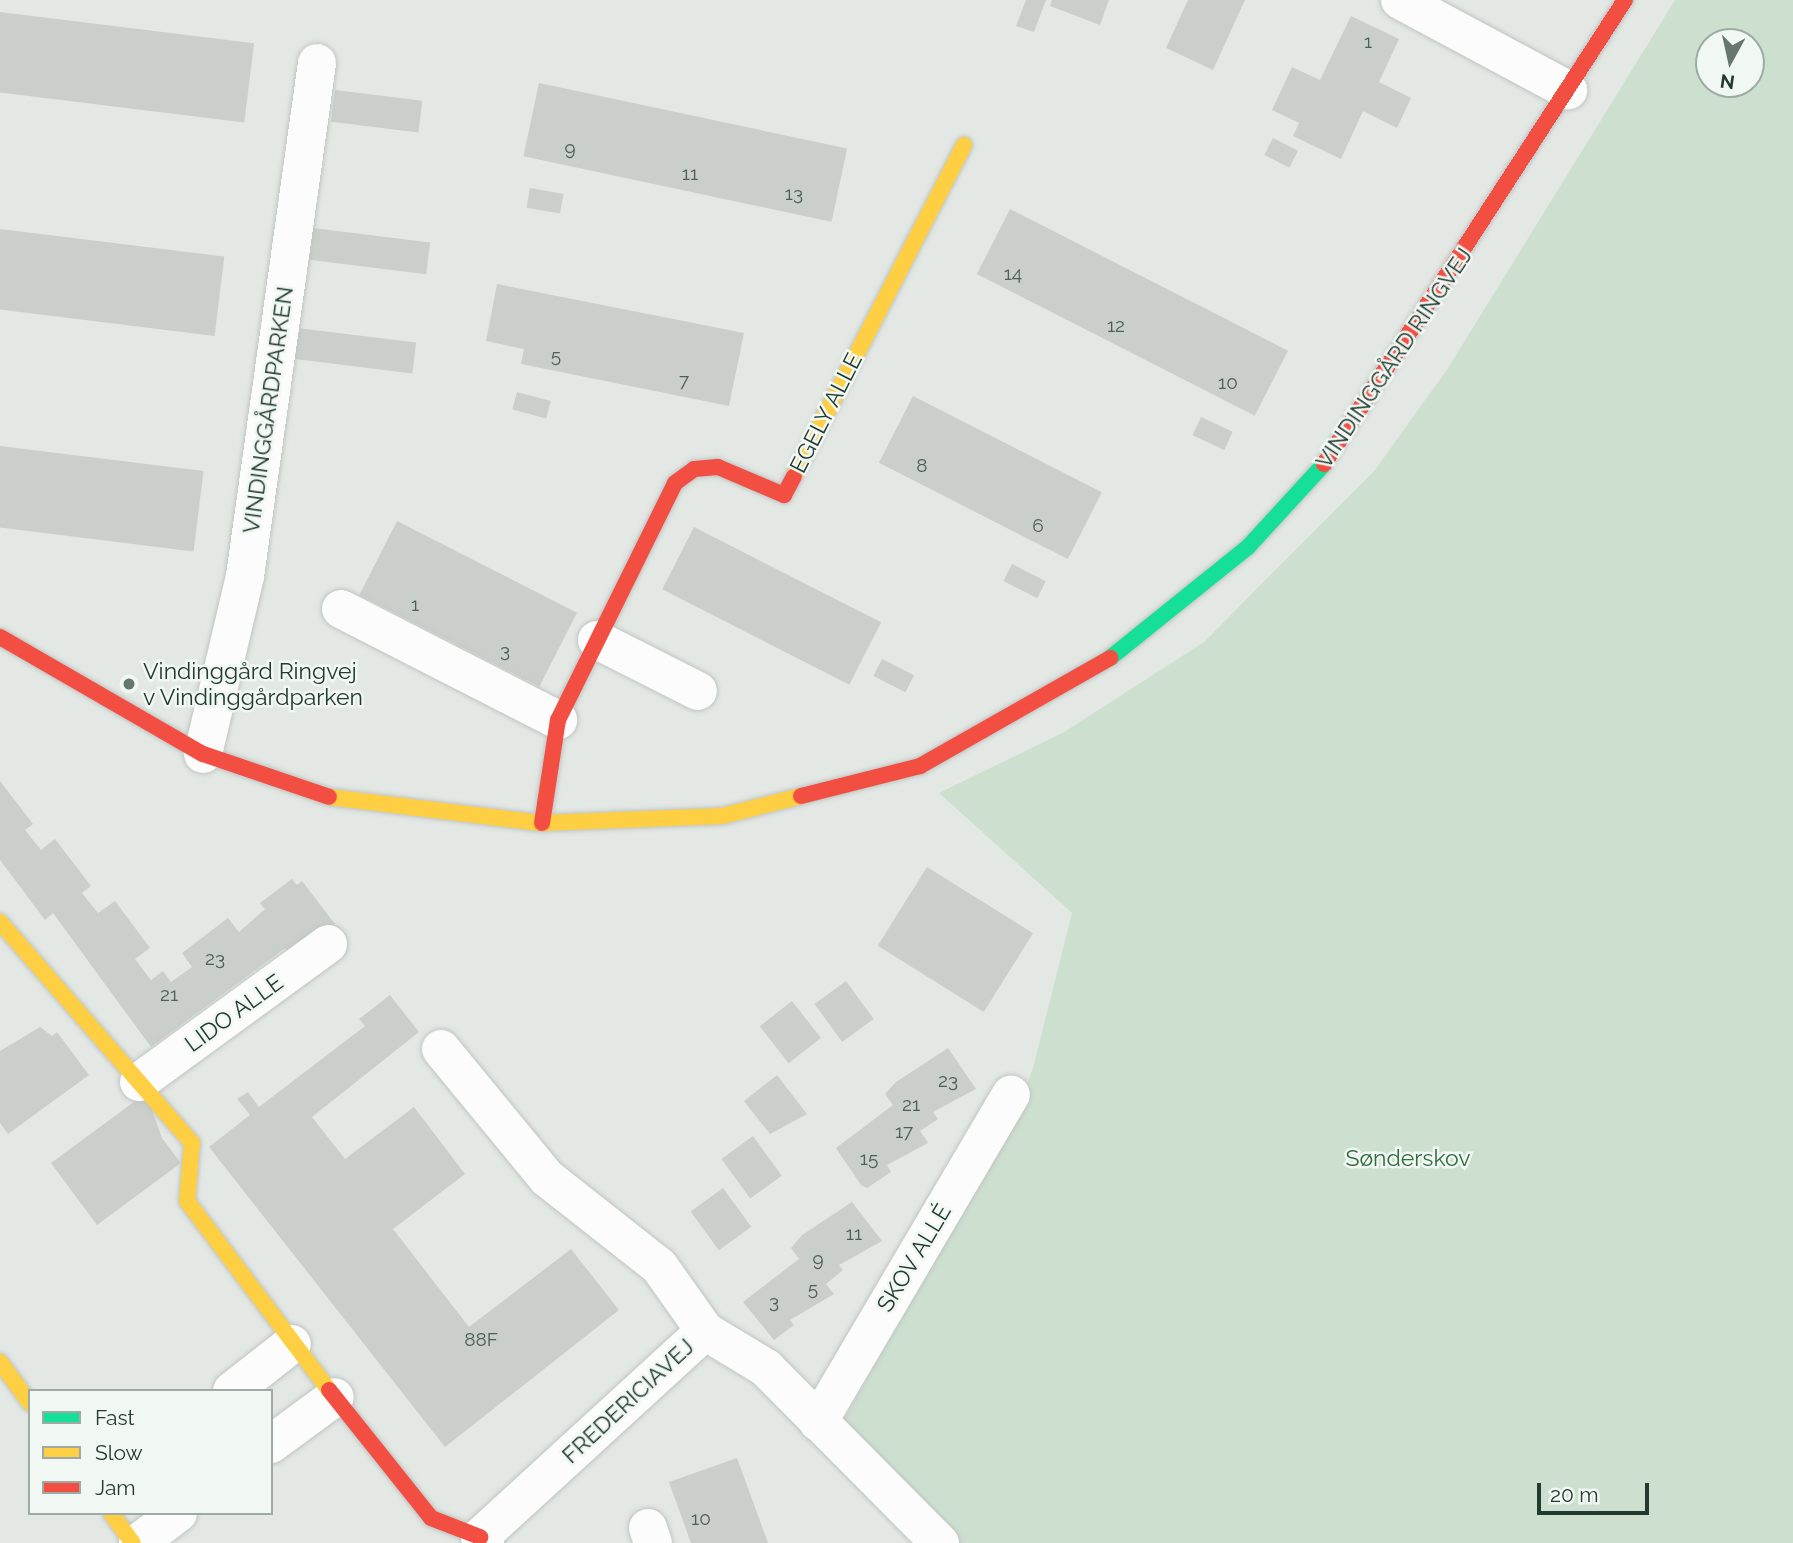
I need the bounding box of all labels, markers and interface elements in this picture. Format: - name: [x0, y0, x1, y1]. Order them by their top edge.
- north arrow: [1695, 28, 1765, 98]
- house number: 1: [1364, 31, 1372, 53]
- text: N: [1719, 70, 1736, 94]
- house number: 9: [564, 138, 576, 160]
- house number: 11: [682, 163, 698, 185]
- house number: 13: [785, 183, 803, 205]
- street label: VINDINGGÅRD RINGVEJ: [1310, 243, 1478, 473]
- house number: 14: [1004, 263, 1022, 285]
- street label: VINDINGGÅRDPARKEN: [237, 285, 299, 535]
- house number: 12: [1107, 315, 1125, 337]
- house number: 5: [551, 345, 561, 367]
- street label: EGELY ALLE: [784, 348, 868, 478]
- house number: 7: [679, 370, 689, 392]
- house number: 10: [1218, 372, 1238, 394]
- house number: 8: [916, 455, 928, 477]
- house number: 6: [1032, 515, 1044, 537]
- house number: 1: [411, 594, 419, 616]
- house number: 3: [500, 640, 510, 662]
- place label: Vindinggård Ringvej v Vindinggårdparken: [143, 657, 364, 711]
- marker: Vindinggård Ringvej v Vindinggårdparken: [121, 676, 137, 692]
- house number: 23: [205, 948, 225, 970]
- street label: LIDO ALLE: [179, 968, 289, 1058]
- house number: 21: [160, 984, 178, 1006]
- house number: 23: [938, 1070, 958, 1092]
- house number: 21: [902, 1094, 920, 1116]
- house number: 17: [895, 1121, 913, 1143]
- park label: Sønderskov: [1345, 1144, 1471, 1172]
- house number: 15: [860, 1148, 878, 1170]
- street label: SKOV ALLÉ: [871, 1198, 957, 1318]
- house number: 11: [846, 1223, 862, 1245]
- house number: 9: [812, 1249, 824, 1271]
- house number: 5: [808, 1278, 818, 1300]
- house number: 3: [769, 1291, 779, 1313]
- house number: 88F: [464, 1329, 498, 1351]
- street label: FREDERICIAVEJ: [556, 1333, 700, 1469]
- legend: [28, 1389, 273, 1515]
- text: Fast: [95, 1405, 135, 1430]
- text: Slow: [95, 1440, 143, 1465]
- scale bar: [1541, 1470, 1653, 1514]
- text: Jam: [95, 1475, 136, 1500]
- text: 20 m: [1550, 1482, 1598, 1507]
- house number: 10: [691, 1508, 711, 1530]

